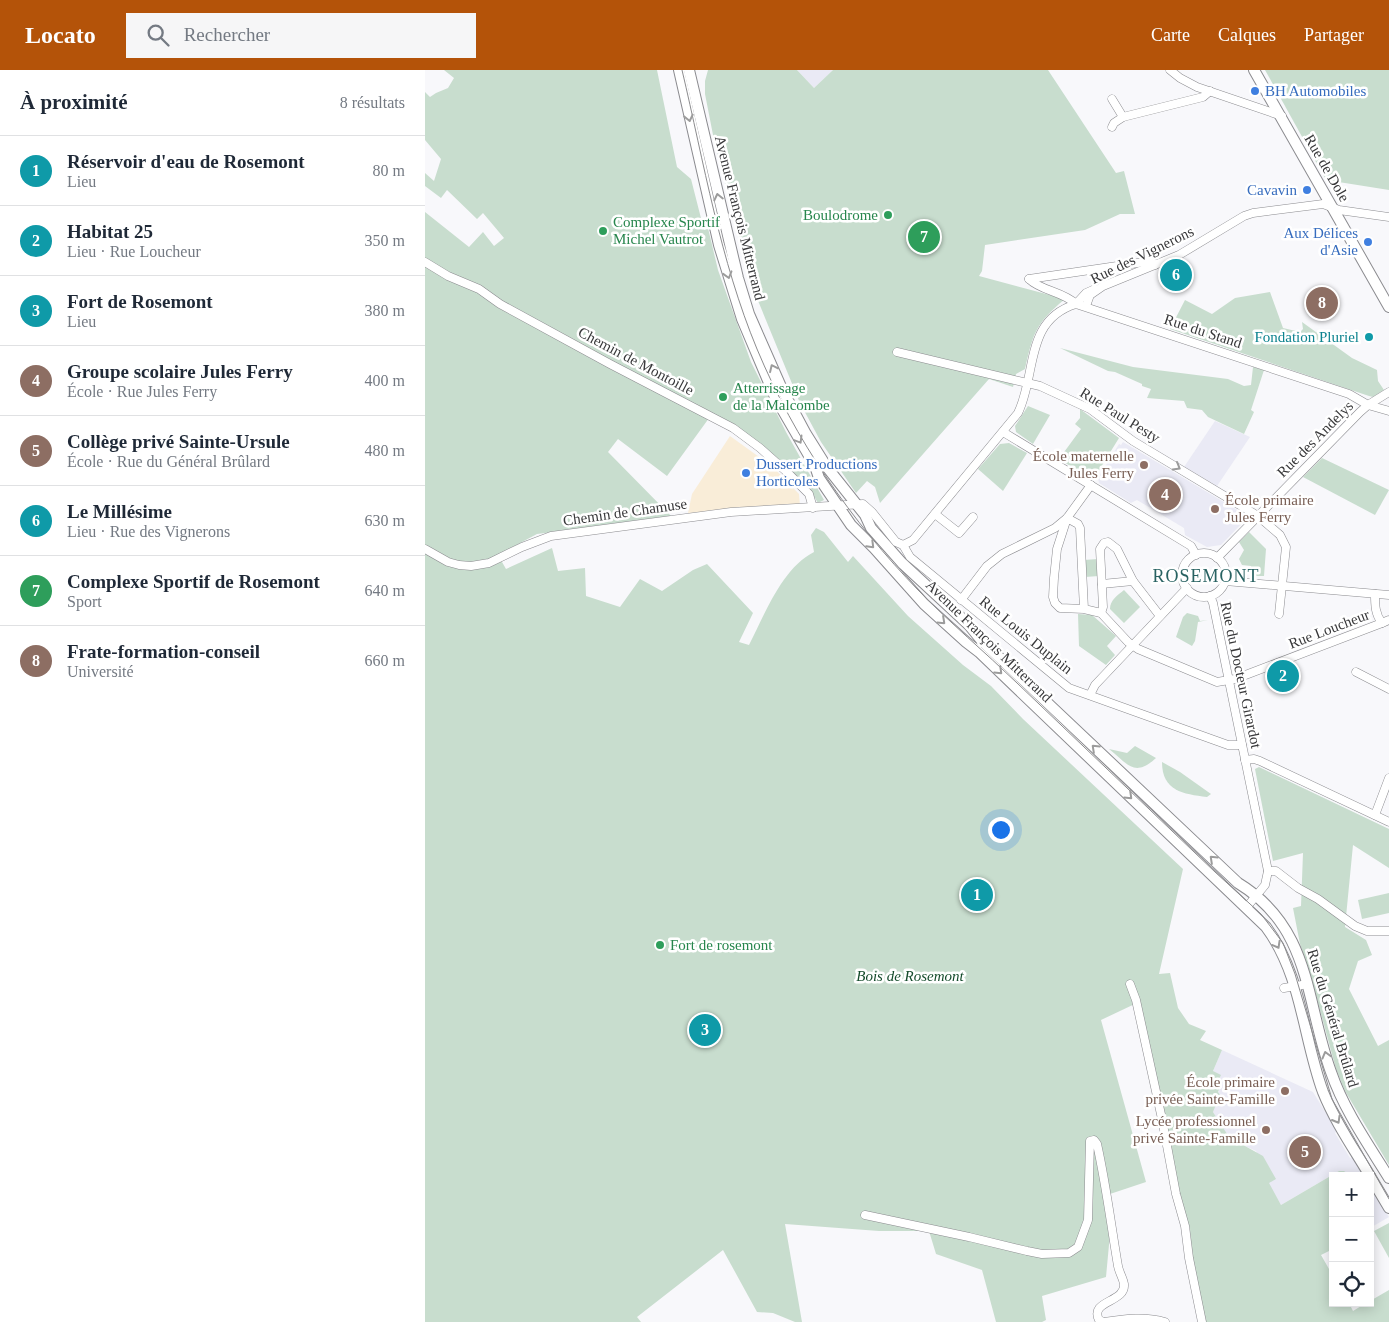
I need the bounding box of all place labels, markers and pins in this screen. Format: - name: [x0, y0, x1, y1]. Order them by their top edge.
- place label: BH Automobiles: [1265, 83, 1366, 99]
- marker: BH Automobiles: [1249, 85, 1261, 97]
- place label: Cavavin: [1247, 182, 1297, 198]
- marker: Cavavin: [1301, 184, 1313, 196]
- place label: Boulodrome: [803, 207, 878, 223]
- marker: Boulodrome: [882, 209, 894, 221]
- place label: Complexe Sportif Michel Vautrot: [613, 214, 720, 247]
- pin: 7: [908, 218, 940, 256]
- marker: Complexe Sportif Michel Vautrot: [597, 225, 609, 237]
- place label: Aux Délices d'Asie: [1283, 225, 1358, 258]
- marker: Aux Délices d'Asie: [1362, 236, 1374, 248]
- pin: 6: [1160, 256, 1192, 294]
- pin: 8: [1306, 284, 1338, 322]
- place label: Fondation Pluriel: [1254, 329, 1359, 345]
- marker: Fondation Pluriel: [1363, 331, 1375, 343]
- place label: Atterrissage de la Malcombe: [733, 380, 830, 413]
- marker: Atterrissage de la Malcombe: [717, 391, 729, 403]
- place label: École maternelle Jules Ferry: [1033, 448, 1134, 481]
- place label: Dussert Productions Horticoles: [756, 456, 877, 489]
- marker: École maternelle Jules Ferry: [1138, 459, 1150, 471]
- marker: Dussert Productions Horticoles: [740, 467, 752, 479]
- pin: 4: [1149, 476, 1181, 514]
- place label: École primaire Jules Ferry: [1225, 492, 1314, 525]
- marker: École primaire Jules Ferry: [1209, 503, 1221, 515]
- pin: 2: [1267, 657, 1299, 695]
- pin: 1: [961, 876, 993, 914]
- place label: Fort de rosemont: [670, 937, 773, 953]
- marker: Fort de rosemont: [654, 939, 666, 951]
- pin: 3: [689, 1011, 721, 1049]
- place label: École primaire privée Sainte-Famille: [1145, 1074, 1275, 1107]
- marker: École primaire privée Sainte-Famille: [1279, 1085, 1291, 1097]
- place label: Lycée professionnel privé Sainte-Famille: [1133, 1113, 1256, 1146]
- marker: Lycée professionnel privé Sainte-Famille: [1260, 1124, 1272, 1136]
- pin: 5: [1289, 1133, 1321, 1171]

